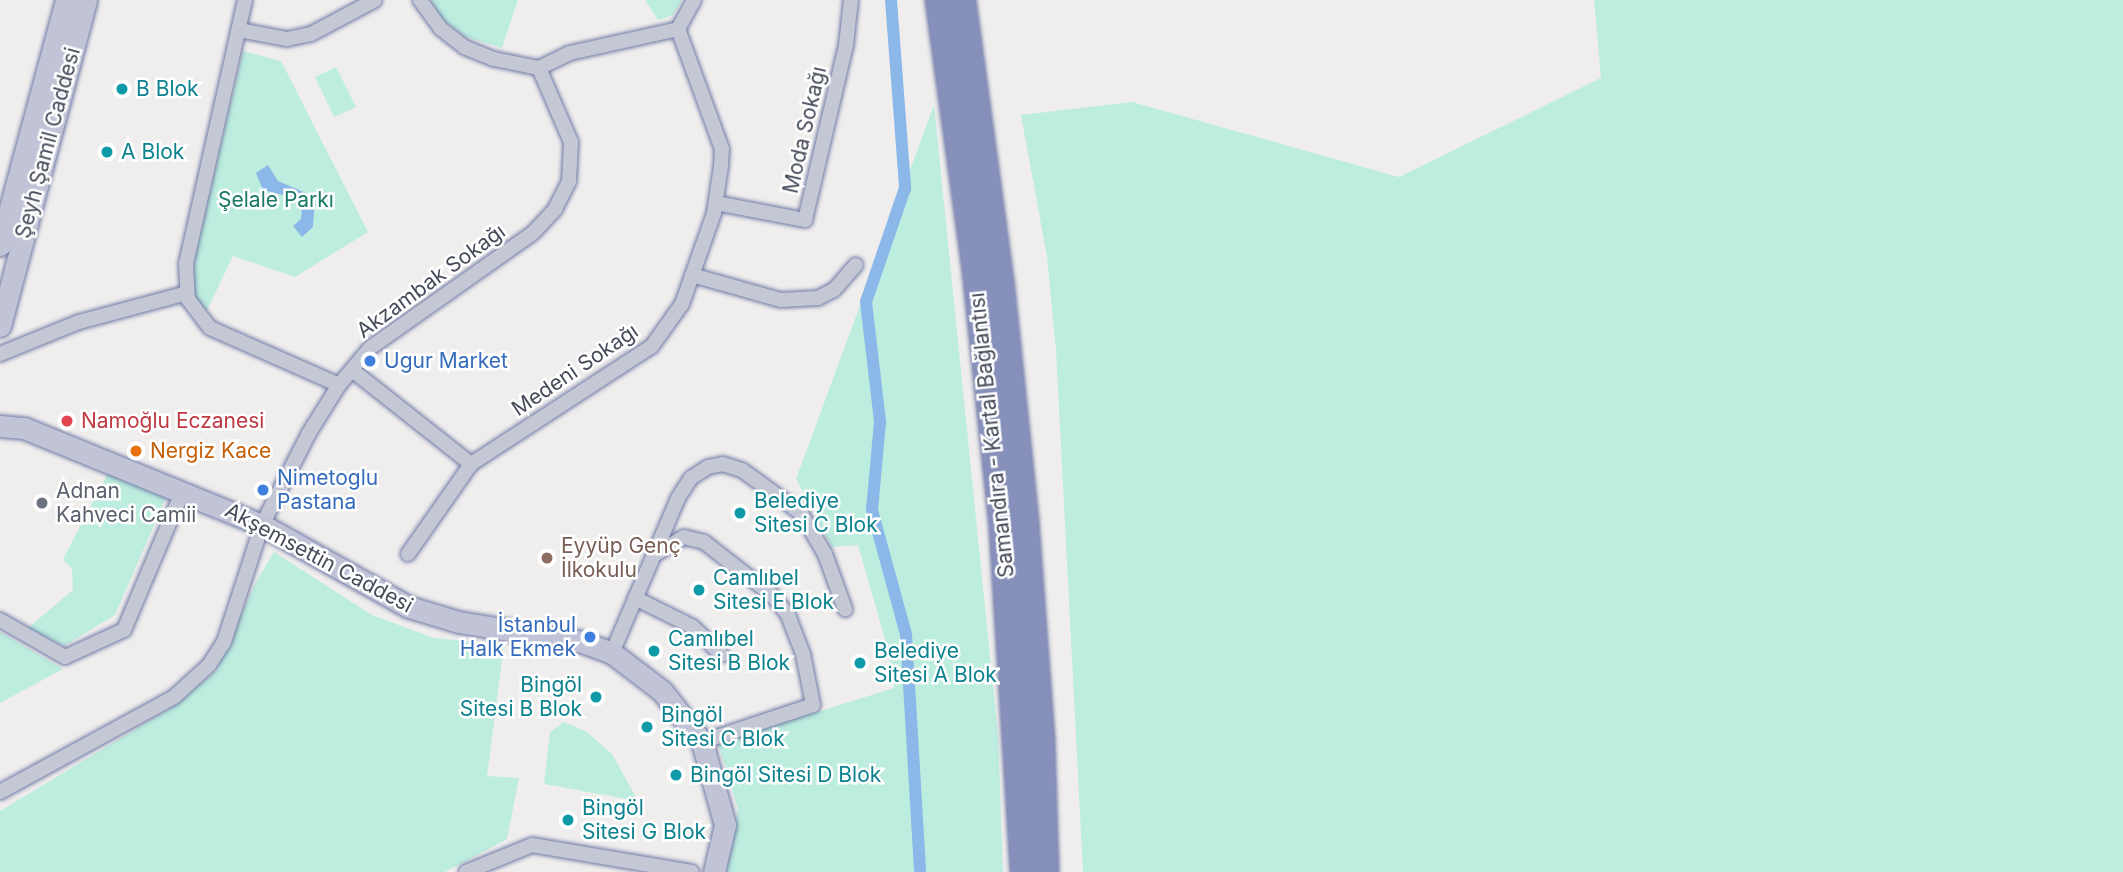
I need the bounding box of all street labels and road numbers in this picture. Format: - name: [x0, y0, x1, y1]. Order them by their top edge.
- street label: Şeyh Şamil Caddesi: [10, 45, 86, 241]
- street label: Moda Sokağı: [778, 64, 832, 196]
- street label: Akzambak Sokağı: [352, 219, 510, 343]
- street label: Samandıra - Kartal Bağlantısı: [964, 291, 1020, 579]
- street label: Medeni Sokağı: [507, 318, 643, 422]
- street label: Akşemsettin Caddesi: [221, 498, 417, 618]

